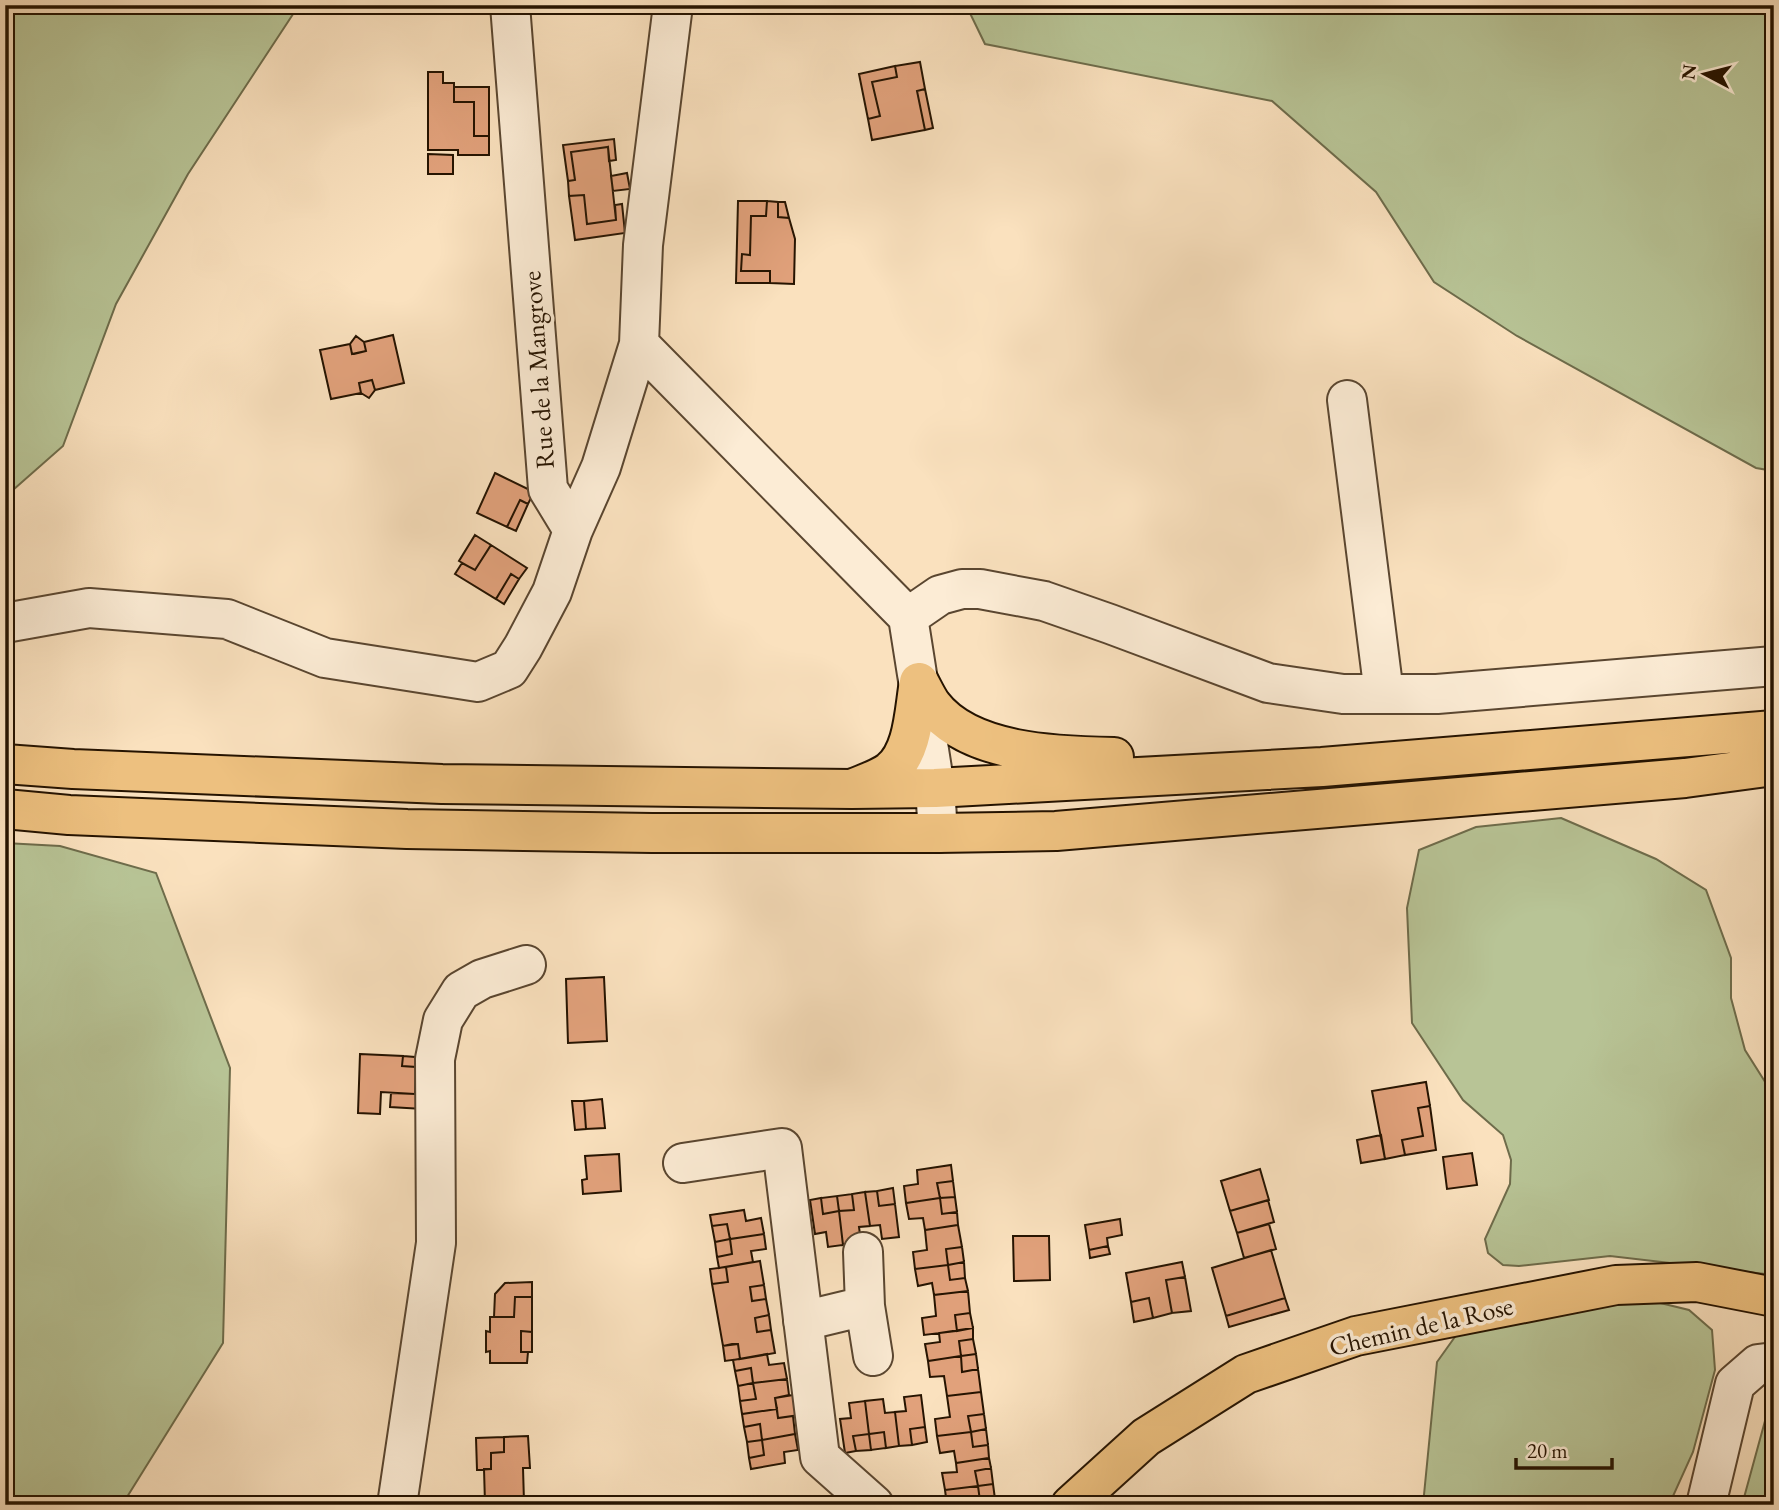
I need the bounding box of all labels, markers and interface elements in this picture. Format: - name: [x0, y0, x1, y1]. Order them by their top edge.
- north arrow: [1670, 38, 1740, 108]
- text: N: [1675, 62, 1702, 81]
- street label: Rue de la Mangrove: [514, 270, 562, 470]
- street label: Chemin de la Rose: [1326, 1288, 1516, 1364]
- scale bar: [1516, 1426, 1613, 1470]
- text: 20 m: [1527, 1437, 1568, 1464]

